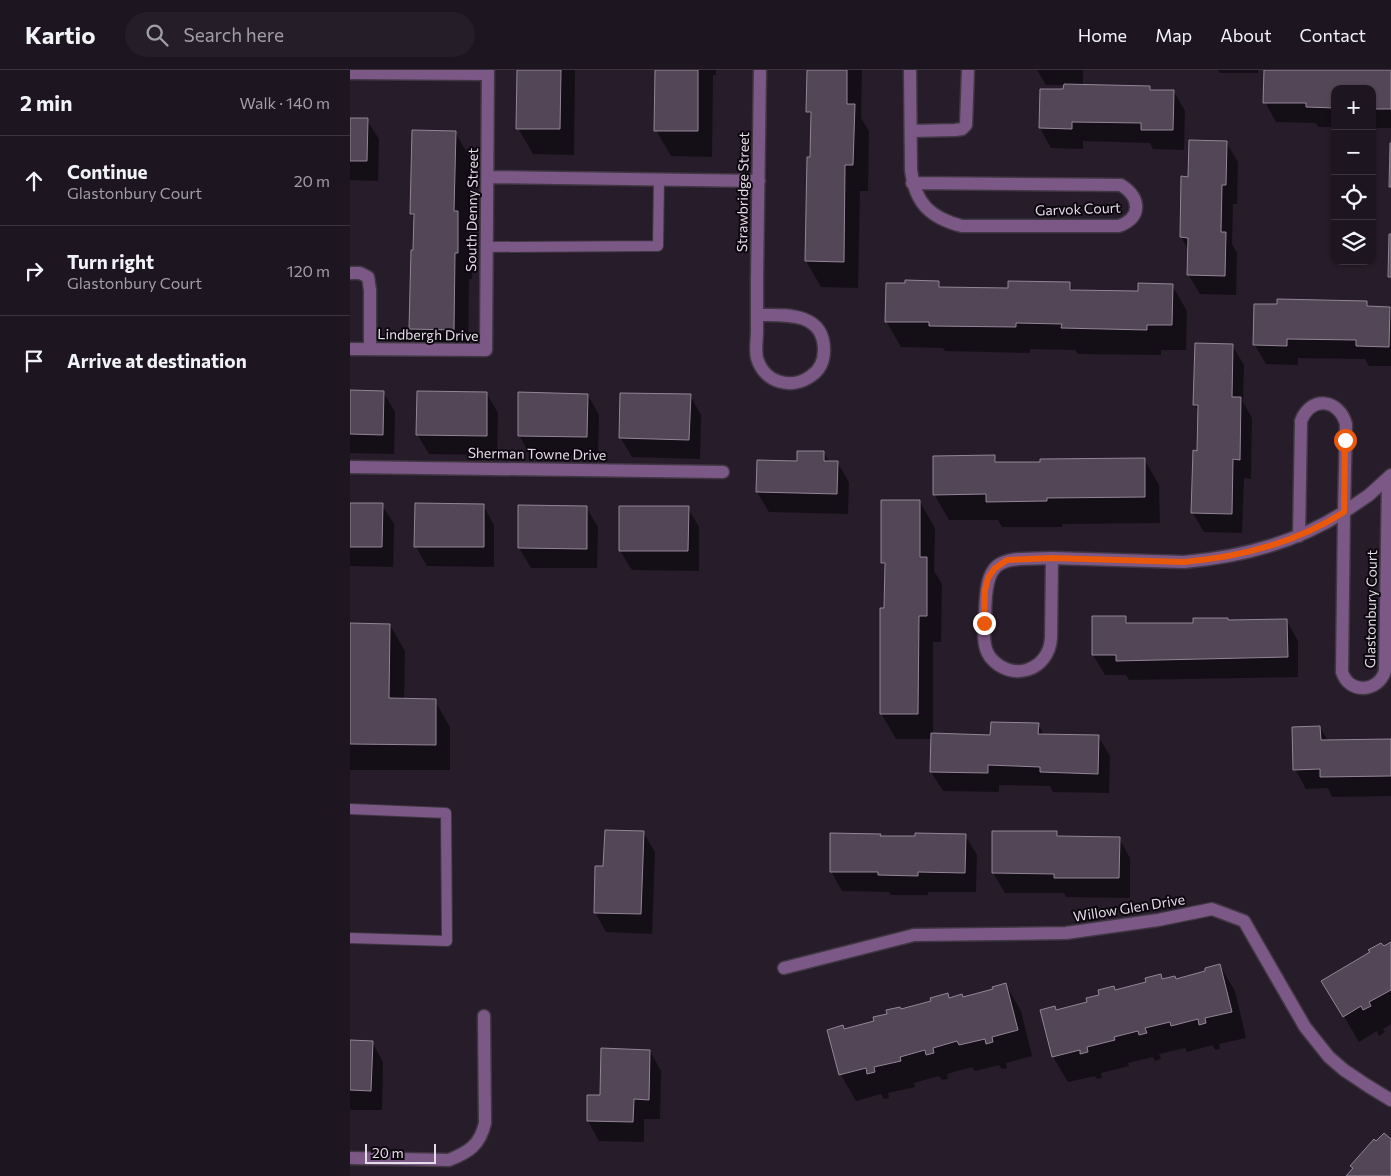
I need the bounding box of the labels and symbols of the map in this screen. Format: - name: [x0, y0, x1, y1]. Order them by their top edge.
- street label: Strawbridge Street: [733, 131, 752, 252]
- street label: South Denny Street: [462, 148, 481, 272]
- street label: Garvok Court: [1035, 198, 1121, 218]
- street label: Lindbergh Drive: [377, 325, 479, 344]
- route start: [1334, 429, 1357, 452]
- street label: Sherman Towne Drive: [468, 444, 606, 463]
- street label: Glastonbury Court: [1361, 549, 1380, 668]
- route end: [973, 612, 996, 635]
- street label: Willow Glen Drive: [1072, 890, 1186, 925]
- scale bar: [365, 1141, 436, 1164]

